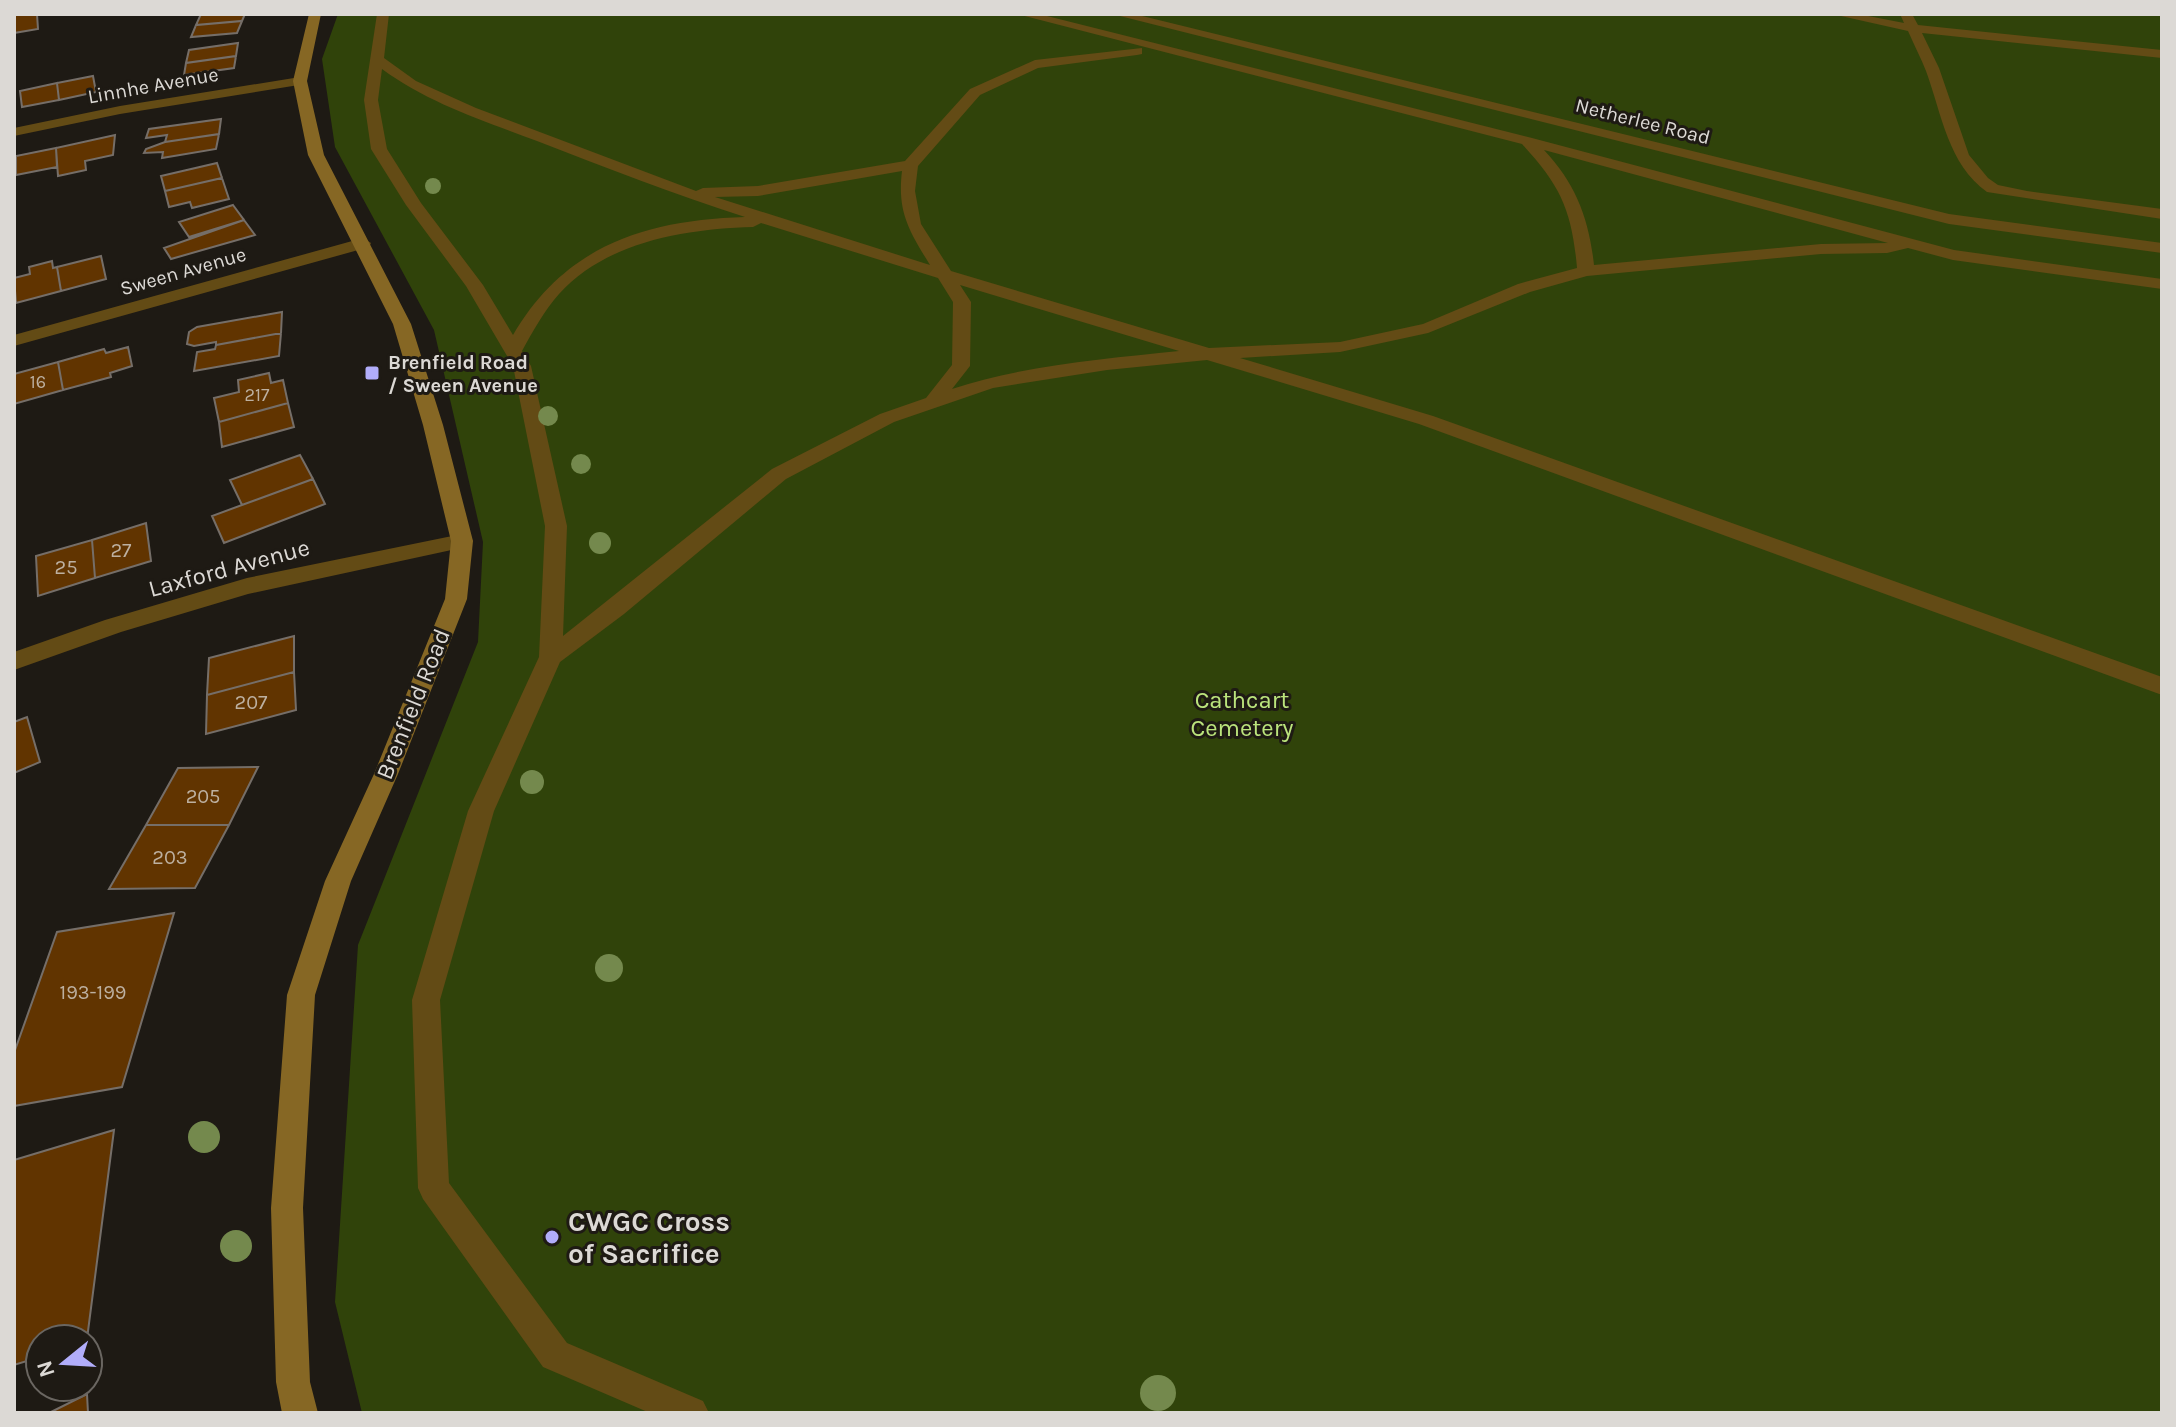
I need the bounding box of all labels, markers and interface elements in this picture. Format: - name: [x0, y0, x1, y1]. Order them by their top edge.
- street label: Linnhe Avenue: [86, 63, 220, 108]
- street label: Netherlee Road: [1573, 94, 1713, 149]
- street label: Sween Avenue: [118, 243, 249, 300]
- place label: Brenfield Road / Sween Avenue: [388, 351, 538, 397]
- marker: Brenfield Road / Sween Avenue: [363, 364, 381, 382]
- house number: 16: [30, 371, 46, 393]
- house number: 217: [245, 384, 270, 406]
- street label: Laxford Avenue: [145, 533, 313, 603]
- house number: 27: [111, 539, 132, 562]
- house number: 25: [55, 556, 77, 579]
- street label: Brenfield Road: [370, 625, 456, 783]
- park label: Cathcart Cemetery: [1190, 686, 1294, 742]
- house number: 207: [235, 691, 268, 714]
- house number: 205: [186, 785, 220, 808]
- house number: 203: [152, 846, 188, 869]
- house number: 193-199: [60, 981, 126, 1004]
- place label: CWGC Cross of Sacrifice: [568, 1205, 730, 1270]
- marker: CWGC Cross of Sacrifice: [543, 1228, 561, 1246]
- north arrow: [24, 1323, 104, 1403]
- text: N: [31, 1357, 61, 1380]

